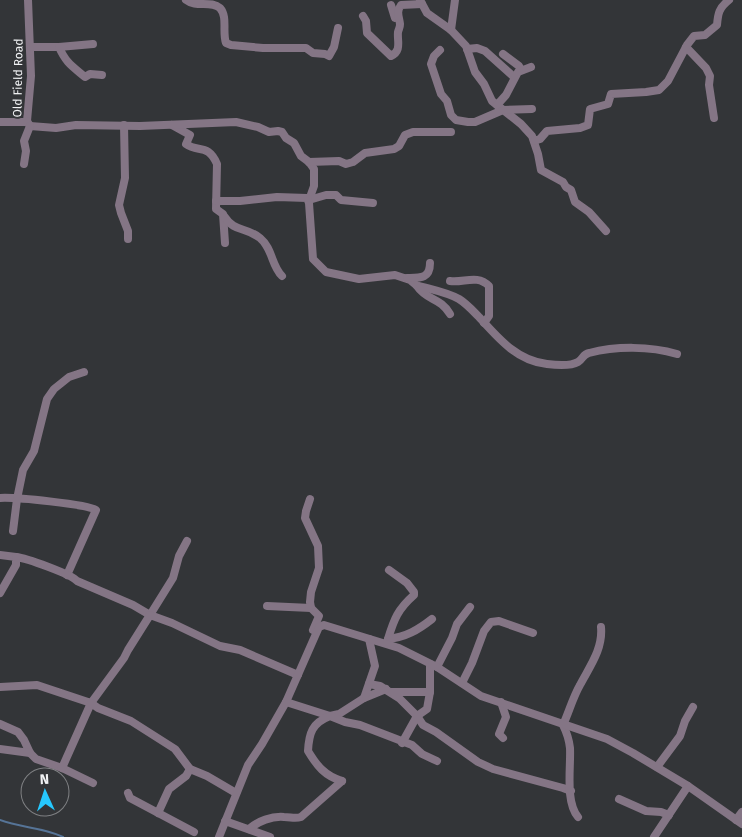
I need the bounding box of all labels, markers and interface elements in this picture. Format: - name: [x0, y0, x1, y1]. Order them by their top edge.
- street label: Old Field Road: [10, 38, 26, 118]
- north arrow: [20, 767, 70, 817]
- text: N: [39, 771, 49, 788]

